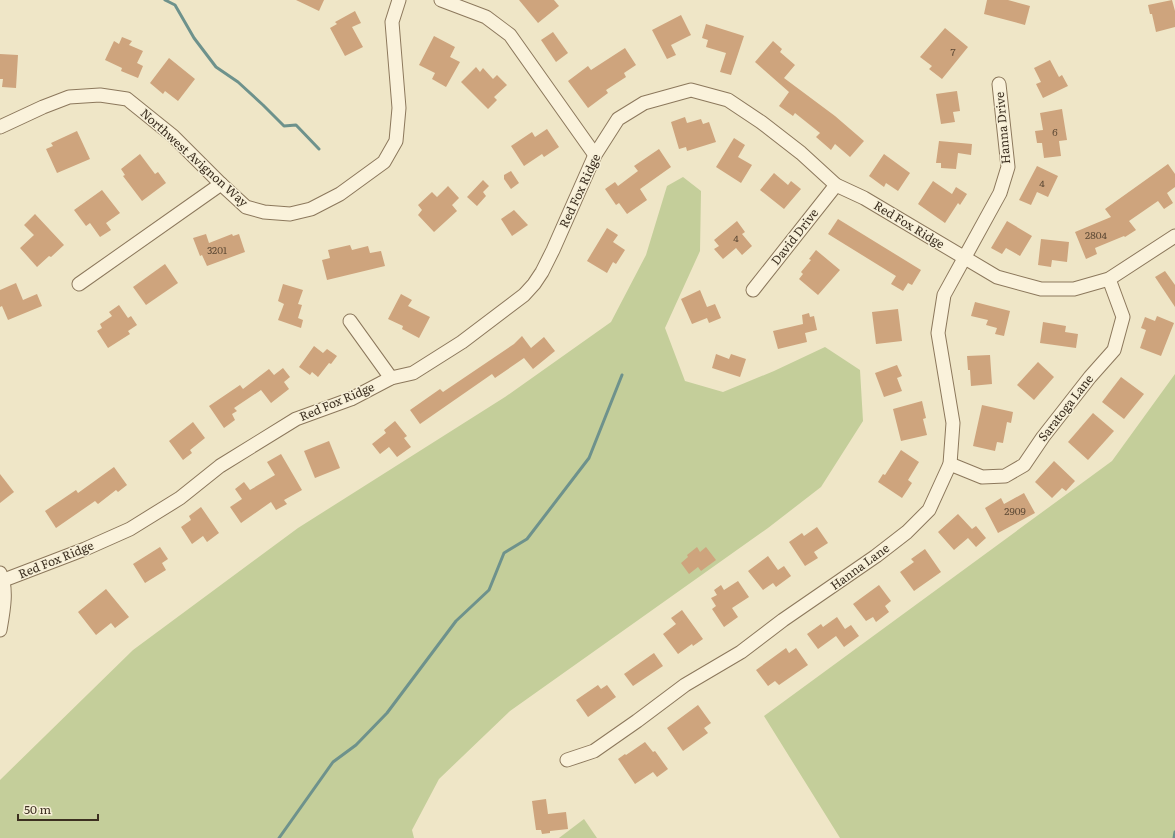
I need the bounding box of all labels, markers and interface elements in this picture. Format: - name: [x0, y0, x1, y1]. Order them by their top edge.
- house number: 7: [950, 44, 956, 59]
- street label: Hanna Drive: [990, 91, 1014, 165]
- street label: Northwest Avignon Way: [137, 104, 253, 211]
- house number: 6: [1052, 124, 1058, 139]
- street label: Red Fox Ridge: [554, 151, 604, 231]
- house number: 4: [1039, 175, 1045, 190]
- street label: Red Fox Ridge: [871, 196, 948, 252]
- street label: David Drive: [766, 204, 822, 269]
- house number: 2804: [1085, 227, 1107, 242]
- house number: 4: [733, 230, 739, 245]
- house number: 3201: [207, 242, 227, 257]
- street label: Saratoga Lane: [1033, 370, 1097, 445]
- street label: Red Fox Ridge: [296, 377, 377, 425]
- house number: 2909: [1004, 503, 1026, 518]
- street label: Red Fox Ridge: [15, 536, 96, 582]
- street label: Hanna Lane: [826, 539, 893, 594]
- scale bar: [18, 796, 98, 822]
- text: 50 m: [24, 800, 51, 818]

